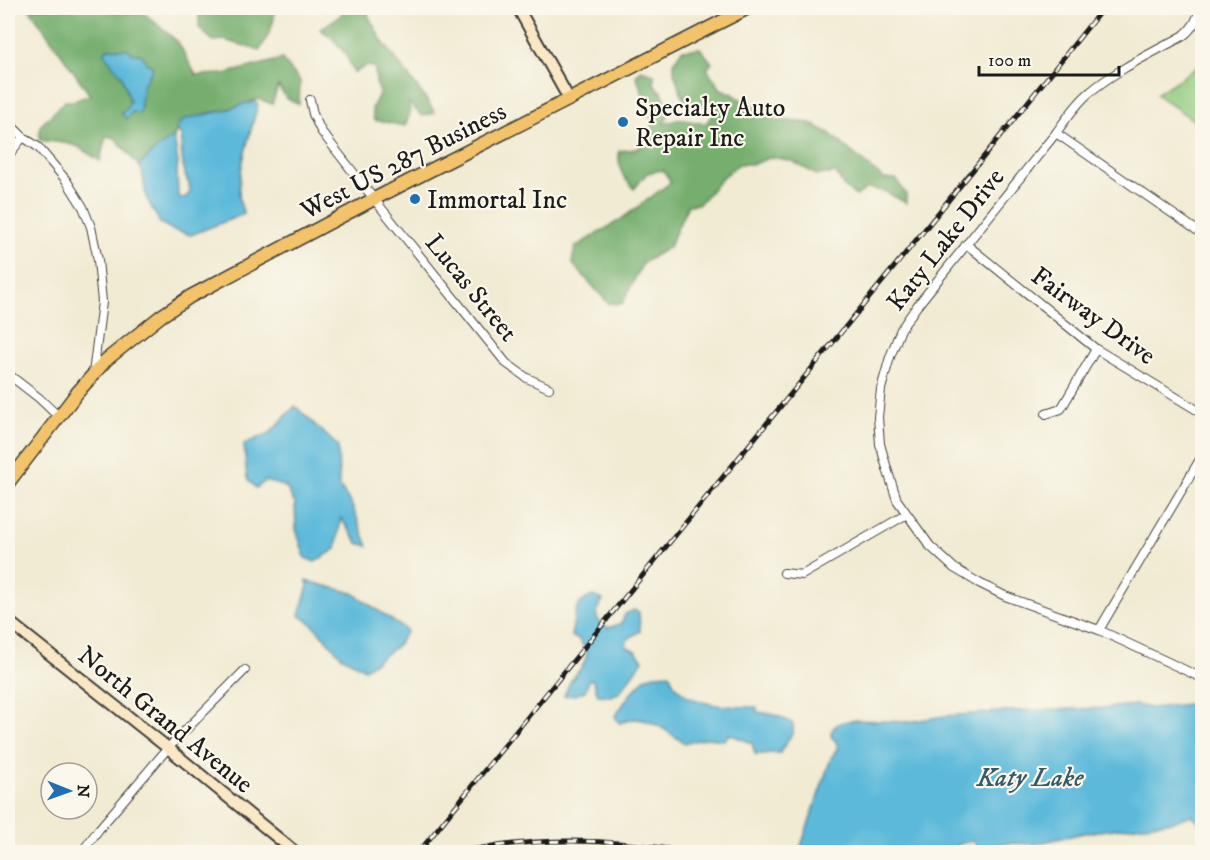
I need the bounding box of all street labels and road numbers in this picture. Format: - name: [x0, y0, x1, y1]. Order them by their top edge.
- street label: West US 287 Business: [294, 95, 512, 228]
- street label: Katy Lake Drive: [880, 162, 1012, 318]
- street label: Lucas Street: [417, 227, 524, 349]
- street label: Fairway Drive: [1024, 260, 1162, 373]
- street label: North Grand Avenue: [72, 639, 260, 799]

